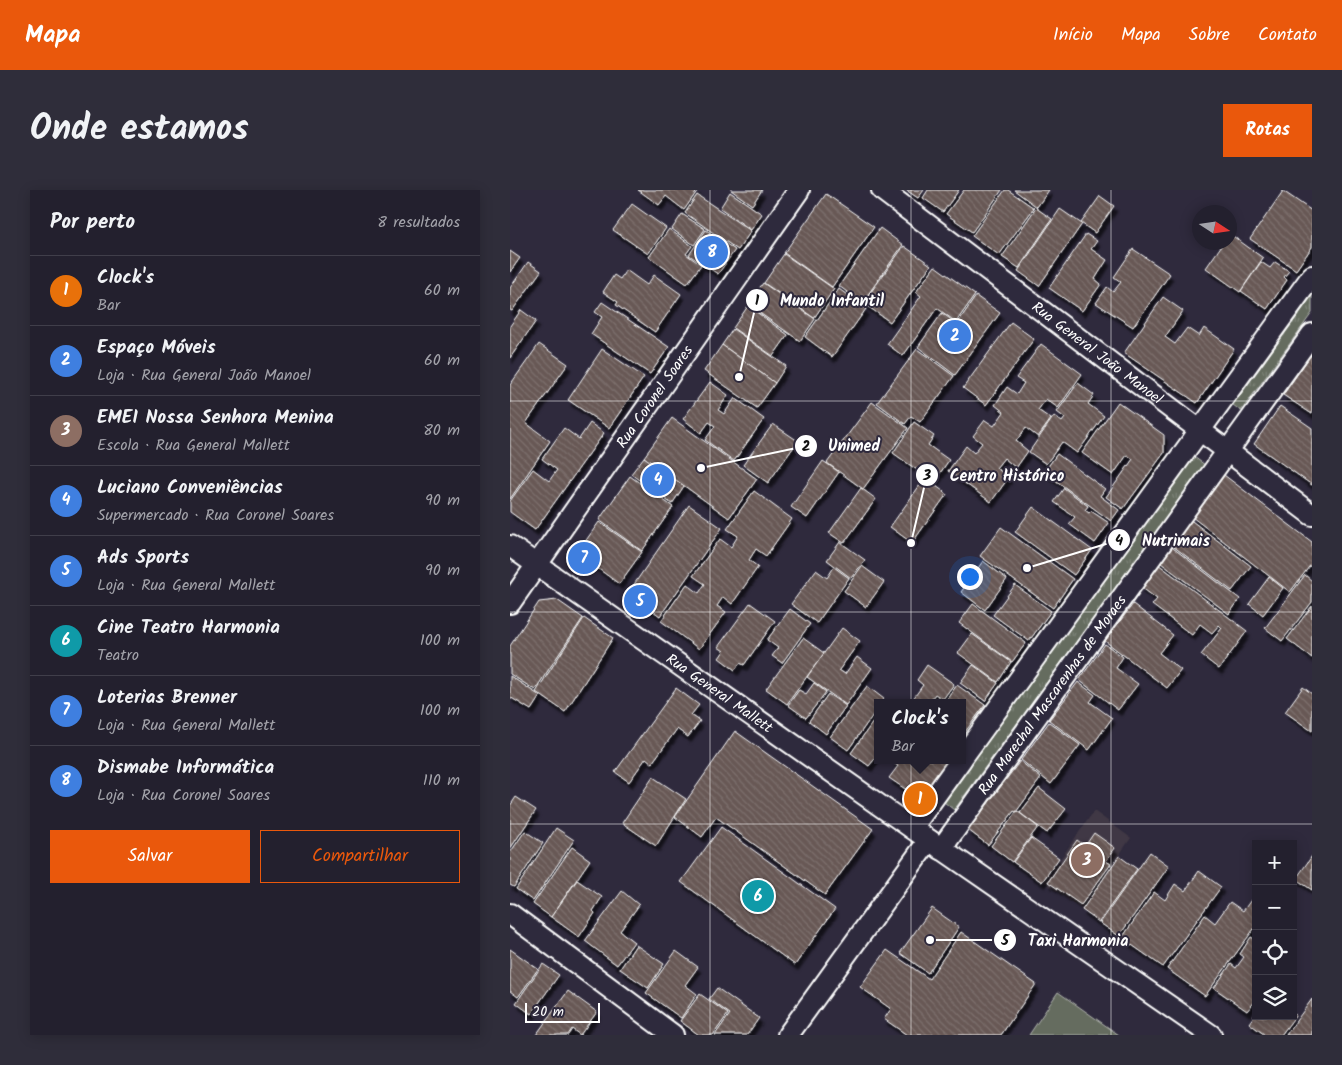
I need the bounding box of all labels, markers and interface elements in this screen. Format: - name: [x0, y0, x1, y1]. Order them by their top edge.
- text: Mapa: [25, 16, 81, 55]
- text: Início: [1053, 21, 1093, 50]
- text: Mapa: [1121, 21, 1161, 50]
- text: Sobre: [1189, 21, 1230, 50]
- text: Contato: [1258, 21, 1317, 50]
- text: Onde estamos: [30, 102, 249, 158]
- button: Rotas: [1223, 104, 1312, 157]
- north arrow: [1192, 205, 1237, 250]
- text: Por perto: [50, 206, 135, 239]
- text: 8 resultados: [377, 210, 460, 235]
- pin: 8: [696, 233, 728, 271]
- text: Clock's: [97, 263, 154, 293]
- text: 1: [64, 278, 68, 303]
- text: 60 m: [424, 278, 460, 303]
- callout: Mundo Infantil: [745, 284, 894, 315]
- text: 1: [755, 289, 760, 313]
- text: Mundo Infantil: [780, 289, 885, 314]
- text: Bar: [97, 293, 120, 318]
- street label: Rua General João Manoel: [1026, 296, 1168, 411]
- pin: 2: [939, 317, 971, 355]
- text: Espaço Móveis: [97, 333, 216, 363]
- street label: Rua Coronel Soares: [611, 340, 700, 454]
- text: 2: [61, 348, 71, 373]
- text: 60 m: [424, 348, 460, 373]
- text: Loja · Rua General João Manoel: [97, 363, 311, 388]
- text: EMEI Nossa Senhora Menina: [97, 403, 334, 433]
- text: 3: [62, 418, 70, 443]
- text: 80 m: [423, 418, 460, 443]
- callout: Unimed: [793, 430, 890, 461]
- text: Escola · Rua General Mallett: [97, 433, 290, 458]
- text: Unimed: [828, 434, 880, 459]
- text: 2: [802, 435, 811, 459]
- callout: Centro Histórico: [915, 459, 1075, 490]
- pin: 4: [642, 461, 674, 499]
- text: 3: [922, 464, 931, 488]
- text: Centro Histórico: [950, 464, 1064, 489]
- text: Luciano Conveniências: [97, 473, 283, 503]
- text: 4: [62, 488, 70, 513]
- text: 90 m: [425, 488, 460, 513]
- text: Supermercado · Rua Coronel Soares: [97, 503, 334, 528]
- callout: Nutrimais: [1107, 525, 1220, 556]
- text: 4: [1115, 529, 1123, 553]
- text: Nutrimais: [1142, 529, 1210, 554]
- pin: 7: [568, 539, 600, 577]
- text: Ads Sports: [97, 543, 189, 573]
- text: 5: [62, 558, 70, 583]
- text: 90 m: [425, 558, 460, 583]
- your location: [957, 564, 983, 590]
- text: Loja · Rua General Mallett: [97, 573, 276, 598]
- pin: 5: [624, 582, 656, 620]
- street label: Rua Marechal Mascarenhas de Moraes: [973, 590, 1134, 800]
- text: Cine Teatro Harmonia: [97, 613, 280, 643]
- text: 6: [62, 628, 70, 653]
- text: 100 m: [420, 628, 460, 653]
- text: Teatro: [97, 643, 139, 668]
- street label: Rua General Mallett: [660, 648, 778, 740]
- text: Loterias Brenner: [97, 683, 237, 713]
- text: 7: [62, 698, 70, 723]
- text: 100 m: [420, 698, 460, 723]
- popup: [874, 699, 966, 764]
- text: Clock's: [891, 704, 949, 734]
- text: Loja · Rua General Mallett: [97, 713, 276, 738]
- text: Bar: [891, 734, 914, 759]
- text: Dismabe Informática: [97, 753, 274, 783]
- text: 8: [61, 768, 71, 793]
- text: 110 m: [423, 768, 460, 793]
- pin: 1: [904, 780, 936, 818]
- text: Loja · Rua Coronel Soares: [97, 783, 270, 808]
- button: Salvar: [50, 830, 250, 883]
- button: Compartilhar: [260, 830, 460, 883]
- map controls: [1252, 840, 1297, 1020]
- button: +: [1252, 840, 1297, 885]
- pin: 3: [1071, 841, 1103, 879]
- pin: 6: [742, 877, 774, 915]
- button: −: [1252, 885, 1297, 930]
- callout: Taxi Harmonia: [993, 925, 1138, 956]
- text: 5: [1000, 929, 1010, 953]
- text: Taxi Harmonia: [1028, 929, 1128, 954]
- button: locate: [1252, 930, 1297, 975]
- button: layers: [1252, 975, 1297, 1020]
- scale bar: [525, 1000, 600, 1023]
- text: 20 m: [532, 1001, 564, 1023]

